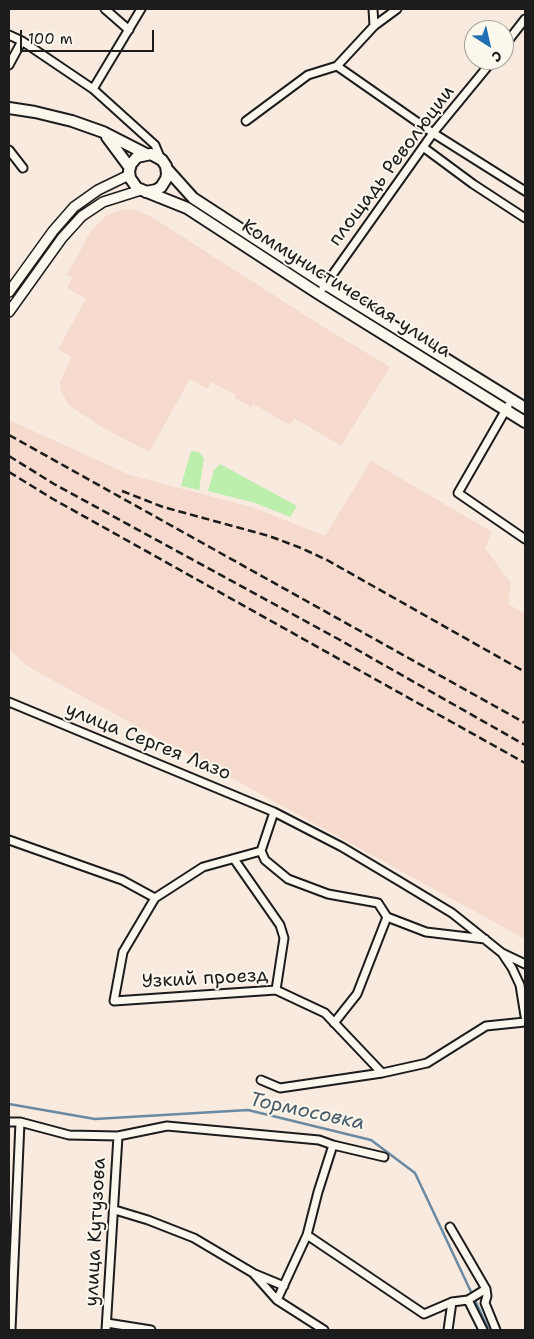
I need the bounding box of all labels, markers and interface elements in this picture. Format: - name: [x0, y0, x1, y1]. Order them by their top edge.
- scale bar: [22, 20, 156, 52]
- north arrow: [464, 20, 514, 70]
- text: 100 m: [28, 29, 73, 49]
- text: С: [488, 47, 506, 66]
- street label: площадь Революции: [324, 81, 460, 251]
- street label: Коммунистическая улица: [237, 215, 455, 363]
- street label: улица Сергея Лазо: [62, 698, 234, 786]
- street label: Узкий проезд: [141, 964, 269, 994]
- water label: Тормосовка: [247, 1088, 367, 1136]
- street label: улица Кутузова: [81, 1157, 111, 1307]

